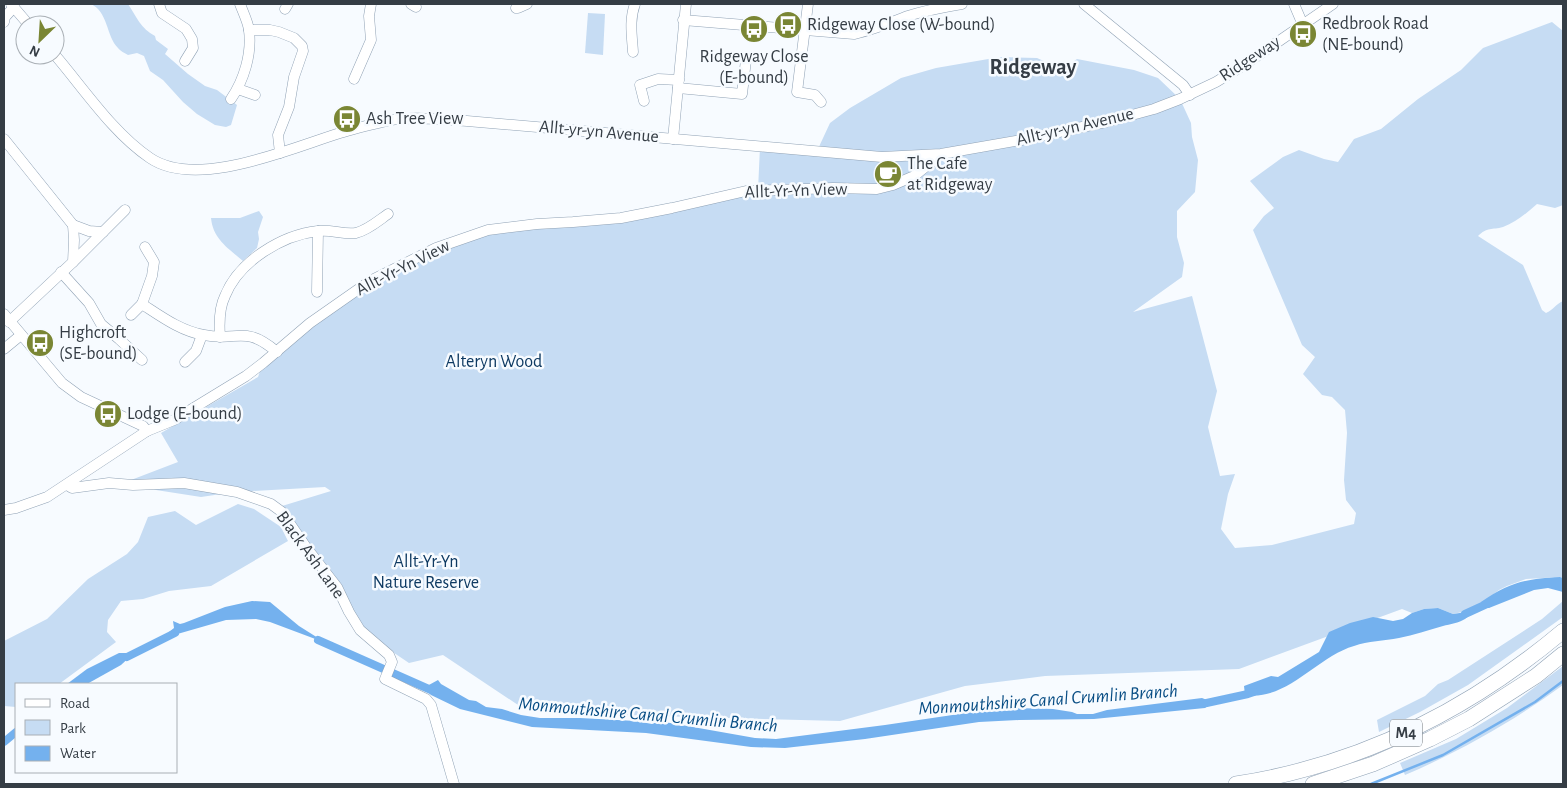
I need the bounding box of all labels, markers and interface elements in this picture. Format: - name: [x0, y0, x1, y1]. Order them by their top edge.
- bus stop icon: Ridgeway Close (W-bound): [773, 10, 803, 40]
- bus stop icon: Ridgeway Close (E-bound): [739, 14, 769, 44]
- north arrow: [15, 15, 65, 65]
- place label: Redbrook Road (NE-bound): [1322, 15, 1429, 54]
- place label: Ridgeway Close (W-bound): [807, 16, 995, 34]
- bus stop icon: Redbrook Road (NE-bound): [1288, 19, 1318, 49]
- street label: Ridgeway: [1216, 33, 1284, 85]
- text: N: [28, 42, 42, 59]
- place label: Ridgeway Close (E-bound): [700, 48, 808, 87]
- district label: Ridgeway: [990, 56, 1077, 79]
- bus stop icon: Ash Tree View: [332, 104, 362, 134]
- street label: Allt-yr-yn Avenue: [1014, 105, 1136, 149]
- place label: Ash Tree View: [366, 110, 463, 128]
- street label: Allt-yr-yn Avenue: [538, 118, 660, 146]
- place label: The Cafe at Ridgeway: [907, 155, 993, 194]
- cafe icon: The Cafe at Ridgeway: [873, 159, 903, 189]
- street label: Allt-Yr-Yn View: [744, 180, 848, 202]
- street label: Allt-Yr-Yn View: [353, 237, 453, 299]
- place label: Highcroft (SE-bound): [59, 324, 138, 363]
- bus stop icon: Highcroft (SE-bound): [25, 328, 55, 358]
- park label: Alteryn Wood: [446, 353, 542, 371]
- bus stop icon: Lodge (E-bound): [93, 399, 123, 429]
- place label: Lodge (E-bound): [127, 405, 242, 423]
- street label: Black Ash Lane: [272, 508, 348, 602]
- park label: Allt-Yr-Yn Nature Reserve: [373, 553, 479, 592]
- water label: Monmouthshire Canal Crumlin Branch: [918, 681, 1178, 719]
- legend: [15, 683, 178, 773]
- water label: Monmouthshire Canal Crumlin Branch: [518, 694, 778, 736]
- text: Road: [60, 696, 90, 711]
- road number: M4: [1390, 720, 1422, 746]
- text: Park: [60, 721, 86, 736]
- text: Water: [60, 746, 96, 761]

